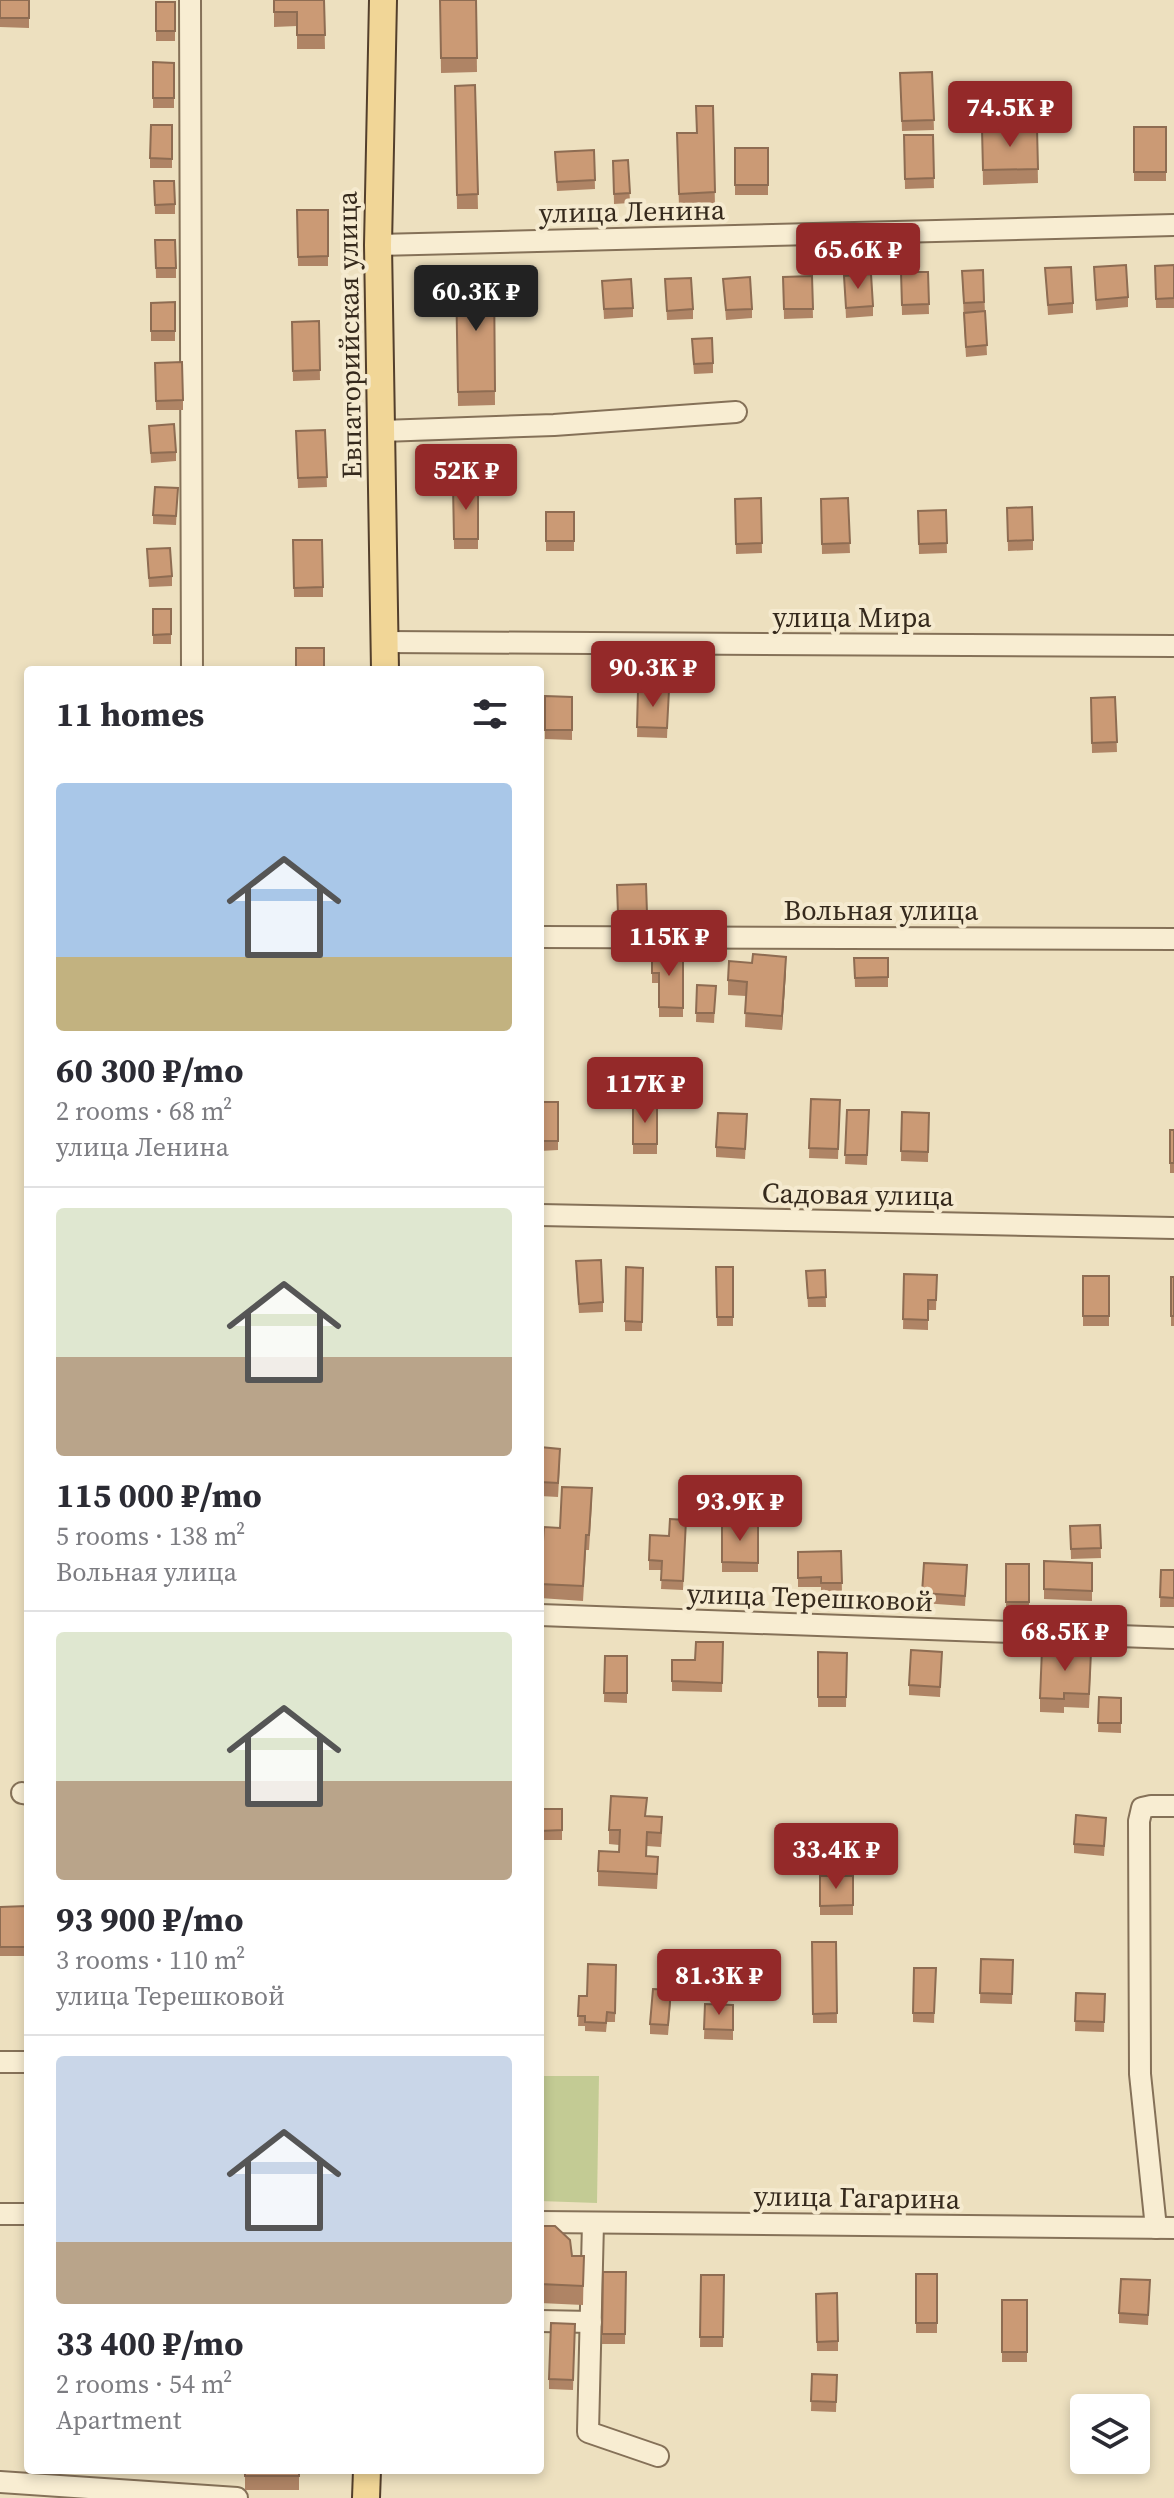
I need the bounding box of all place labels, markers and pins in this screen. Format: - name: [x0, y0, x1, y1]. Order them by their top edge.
- pin: 74.5K ₽: [936, 81, 1084, 149]
- pin: 65.6K ₽: [784, 223, 932, 291]
- pin: 60.3K ₽: [402, 265, 550, 333]
- pin: 52K ₽: [410, 444, 522, 512]
- pin: 90.3K ₽: [579, 641, 727, 709]
- pin: 115K ₽: [604, 910, 734, 978]
- pin: 117K ₽: [580, 1057, 710, 1125]
- pin: 93.9K ₽: [666, 1475, 814, 1543]
- pin: 68.5K ₽: [991, 1605, 1139, 1673]
- pin: 33.4K ₽: [762, 1823, 910, 1891]
- pin: 81.3K ₽: [645, 1949, 793, 2017]

